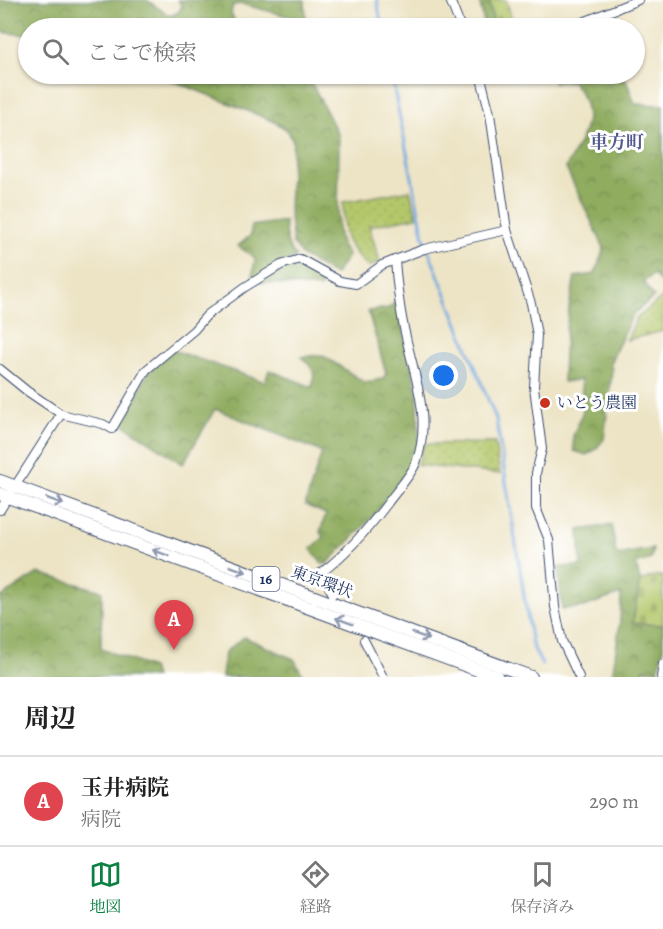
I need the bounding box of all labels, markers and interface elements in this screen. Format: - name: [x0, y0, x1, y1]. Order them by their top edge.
- search box: [18, 18, 645, 84]
- icon: search: [39, 35, 72, 68]
- text: ここで検索: [87, 38, 197, 68]
- district label: 車方町: [590, 130, 644, 154]
- your location: [429, 361, 458, 390]
- place label: いとう農園: [557, 392, 637, 414]
- marker: いとう農園: [538, 396, 552, 410]
- one-way arrow: [45, 497, 64, 508]
- one-way arrow: [152, 547, 170, 558]
- street label: 東京環状: [288, 561, 356, 603]
- one-way arrow: [228, 564, 247, 575]
- road number: 16: [252, 567, 280, 591]
- pin: A: [154, 600, 194, 650]
- one-way arrow: [335, 614, 353, 625]
- one-way arrow: [411, 632, 430, 643]
- text: 周辺: [24, 701, 76, 736]
- text: 玉井病院: [81, 773, 169, 803]
- text: A: [37, 788, 50, 815]
- text: 290 m: [589, 788, 639, 815]
- text: 病院: [81, 806, 121, 833]
- tab: 地図: [89, 858, 122, 918]
- tab: 経路: [299, 858, 332, 918]
- tab: 保存済み: [510, 858, 574, 918]

